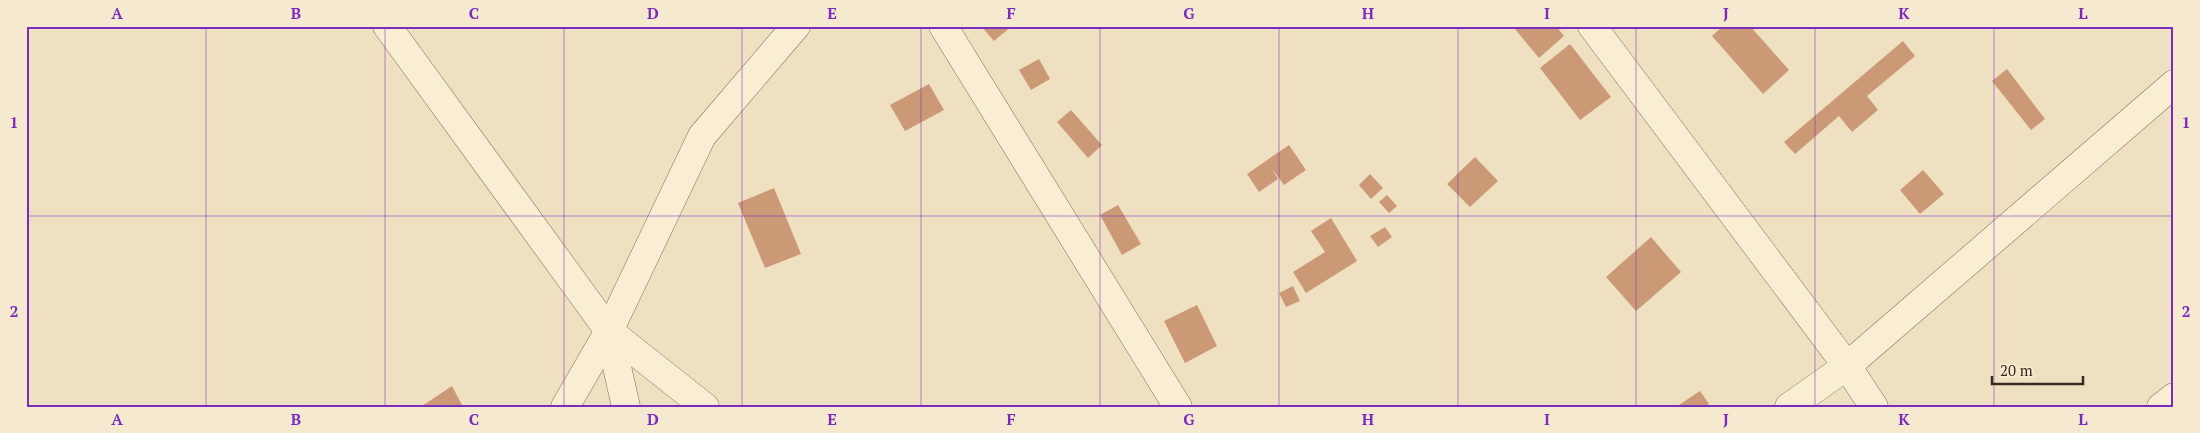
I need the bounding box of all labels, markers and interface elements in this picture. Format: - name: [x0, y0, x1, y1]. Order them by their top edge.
- text: A: [111, 2, 123, 24]
- text: B: [291, 2, 301, 24]
- text: C: [469, 2, 479, 24]
- text: D: [647, 2, 659, 24]
- text: E: [827, 2, 837, 24]
- text: F: [1006, 2, 1016, 24]
- text: G: [1183, 2, 1195, 24]
- text: H: [1362, 2, 1374, 24]
- text: I: [1544, 2, 1550, 24]
- text: J: [1723, 2, 1729, 24]
- text: K: [1898, 2, 1910, 24]
- text: L: [2078, 2, 2088, 24]
- text: 1: [9, 111, 19, 133]
- text: 1: [2181, 111, 2191, 133]
- text: 2: [9, 300, 19, 322]
- text: 2: [2181, 300, 2191, 322]
- scale bar: [1992, 353, 2084, 385]
- text: 20 m: [2000, 360, 2033, 380]
- text: A: [111, 408, 123, 430]
- text: B: [291, 408, 301, 430]
- text: C: [469, 408, 479, 430]
- text: D: [647, 408, 659, 430]
- text: E: [827, 408, 837, 430]
- text: F: [1006, 408, 1016, 430]
- text: G: [1183, 408, 1195, 430]
- text: H: [1362, 408, 1374, 430]
- text: I: [1544, 408, 1550, 430]
- text: J: [1723, 408, 1729, 430]
- text: K: [1898, 408, 1910, 430]
- text: L: [2078, 408, 2088, 430]

